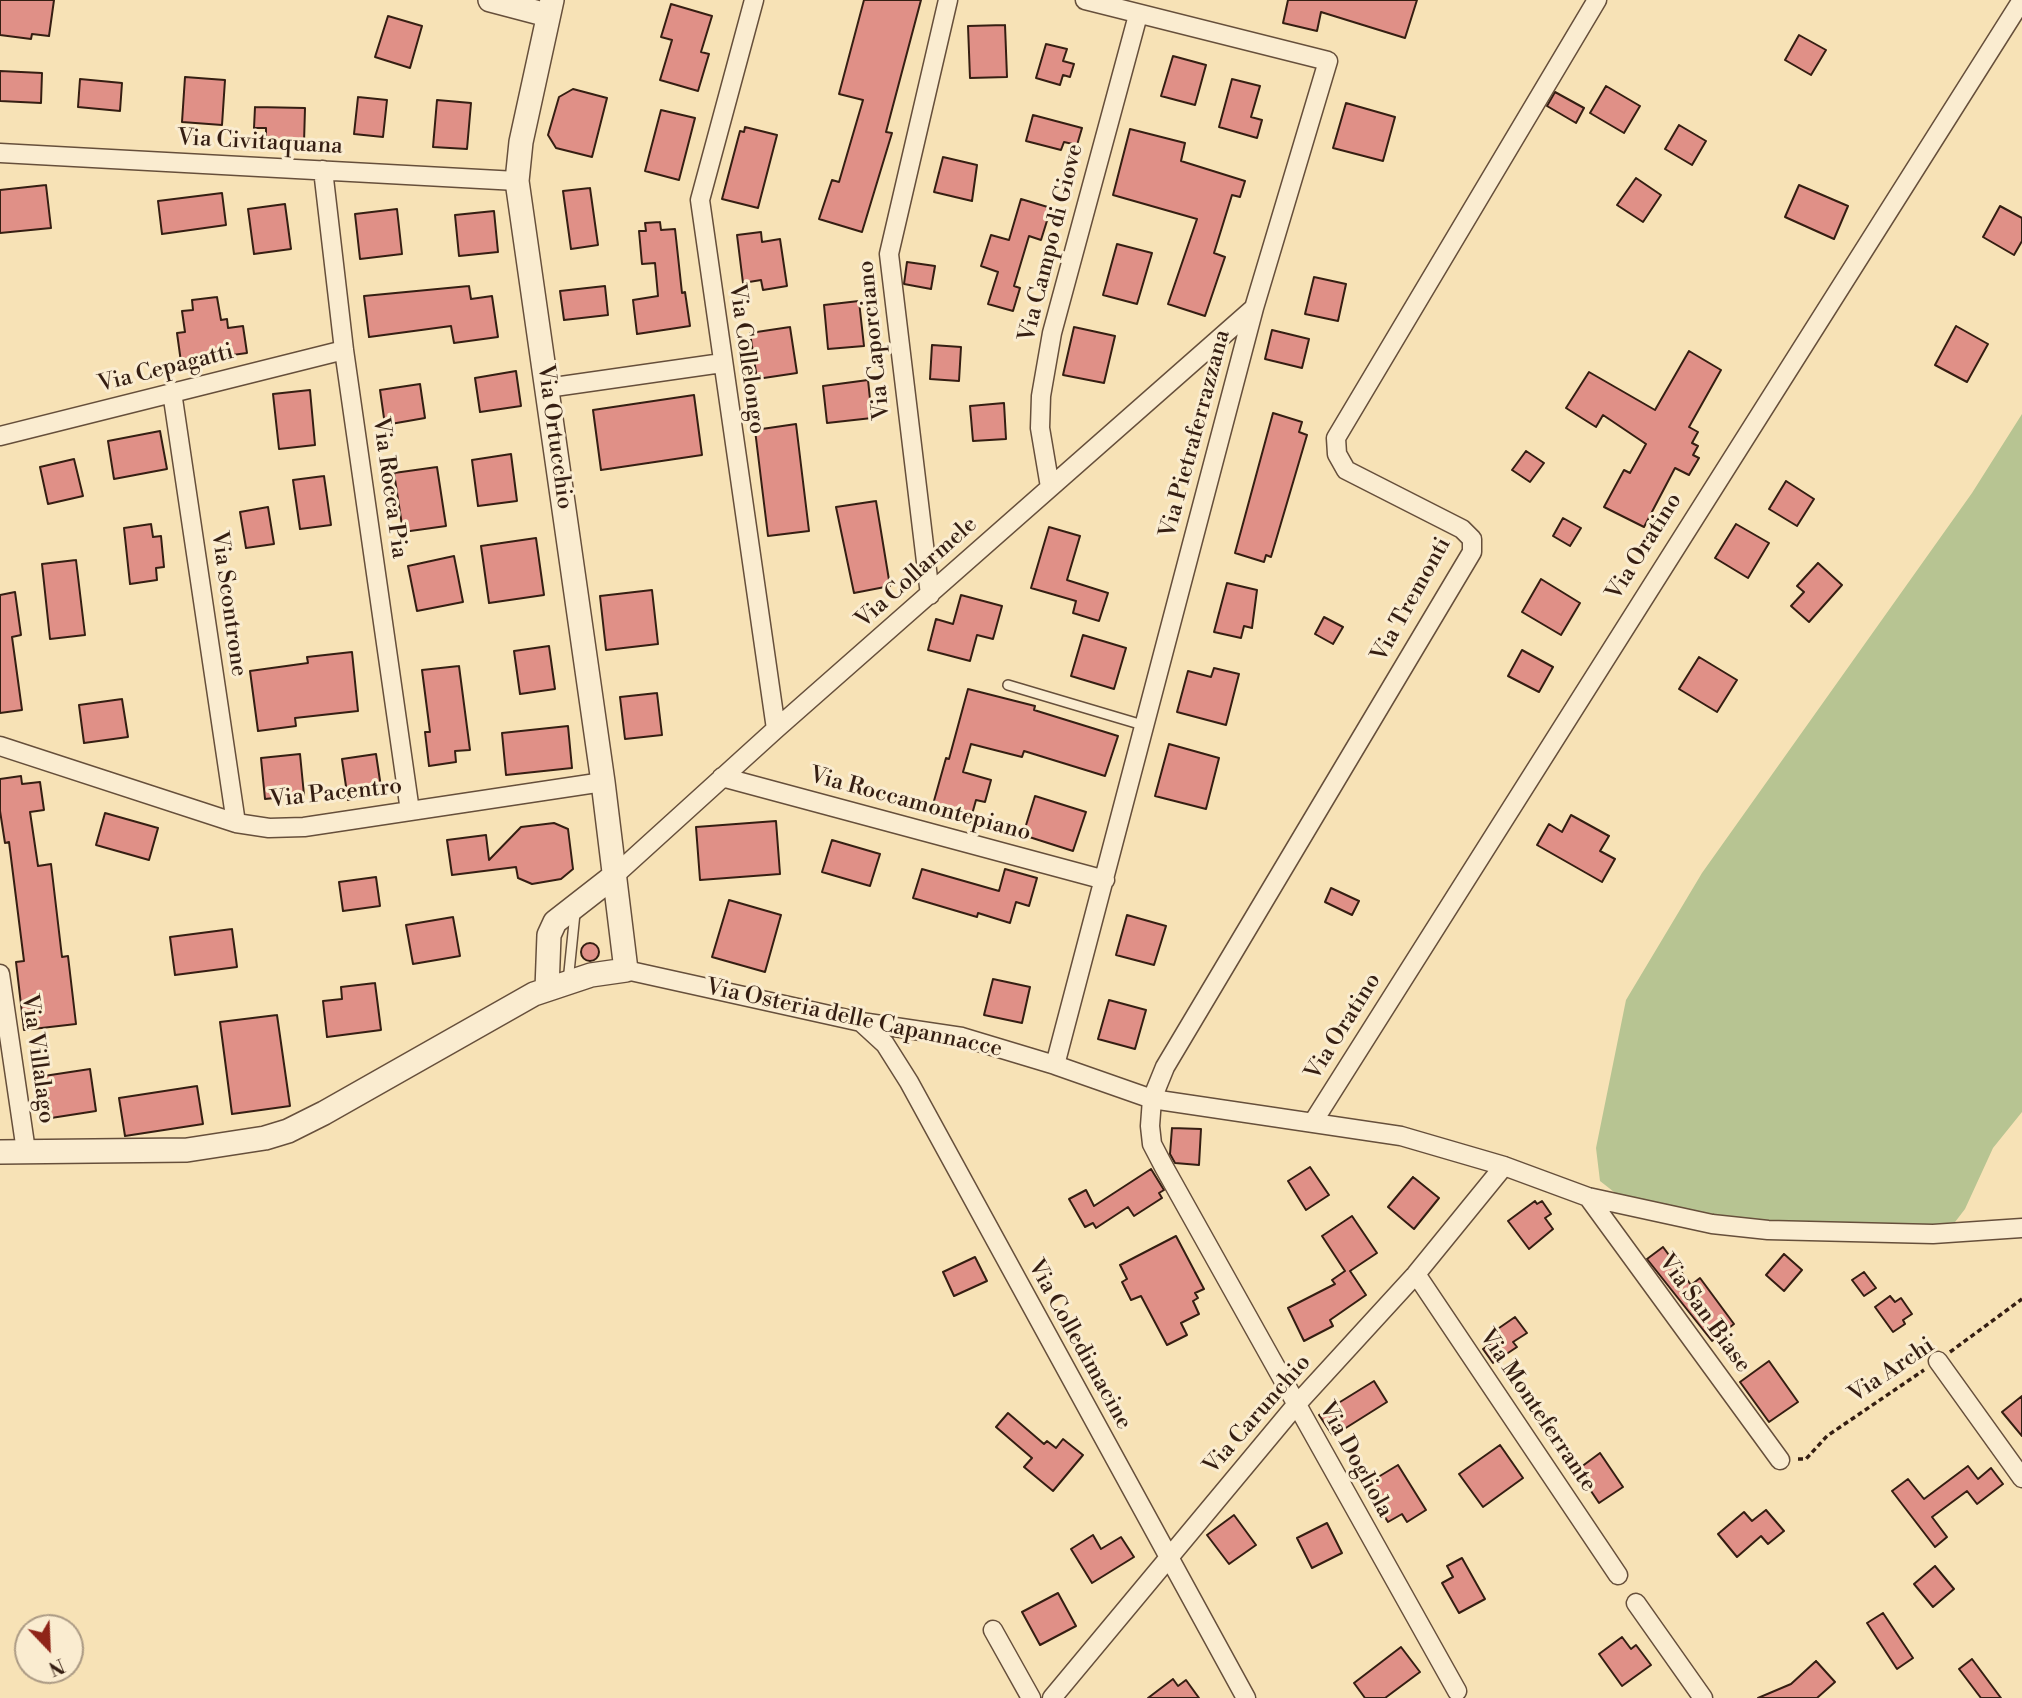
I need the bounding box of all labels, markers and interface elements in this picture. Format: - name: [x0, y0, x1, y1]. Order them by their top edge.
- street label: Via Civitaquana: [177, 125, 343, 161]
- street label: Via Campo di Giove: [1014, 141, 1090, 345]
- street label: Via Caporciano: [853, 259, 897, 421]
- street label: Via Collelongo: [722, 282, 770, 436]
- street label: Via Pietraferrazzana: [1155, 327, 1237, 541]
- street label: Via Cepagatti: [95, 339, 237, 399]
- street label: Via Ortucchio: [530, 363, 578, 511]
- street label: Via Rocca Pia: [365, 416, 413, 560]
- street label: Via Oratino: [1601, 488, 1689, 606]
- street label: Via Collarmele: [851, 511, 983, 635]
- street label: Via Scontrone: [204, 529, 252, 679]
- street label: Via Tremonti: [1366, 533, 1458, 667]
- street label: Via Roccamontepiano: [806, 762, 1034, 848]
- street label: Via Pacentro: [268, 773, 404, 815]
- street label: Via Oratino: [1300, 968, 1388, 1086]
- street label: Via Osteria delle Capannacce: [703, 974, 1005, 1064]
- street label: Via Villalago: [14, 993, 60, 1125]
- street label: Via San Biase: [1652, 1249, 1756, 1379]
- street label: Via Colledimacine: [1021, 1255, 1137, 1435]
- street label: Via Monteferrante: [1472, 1324, 1602, 1498]
- street label: Via Archi: [1844, 1332, 1940, 1410]
- street label: Via Carunchio: [1199, 1349, 1317, 1481]
- street label: Via Dogliola: [1312, 1398, 1398, 1522]
- north arrow: [14, 1614, 84, 1684]
- text: N: [45, 1653, 68, 1680]

